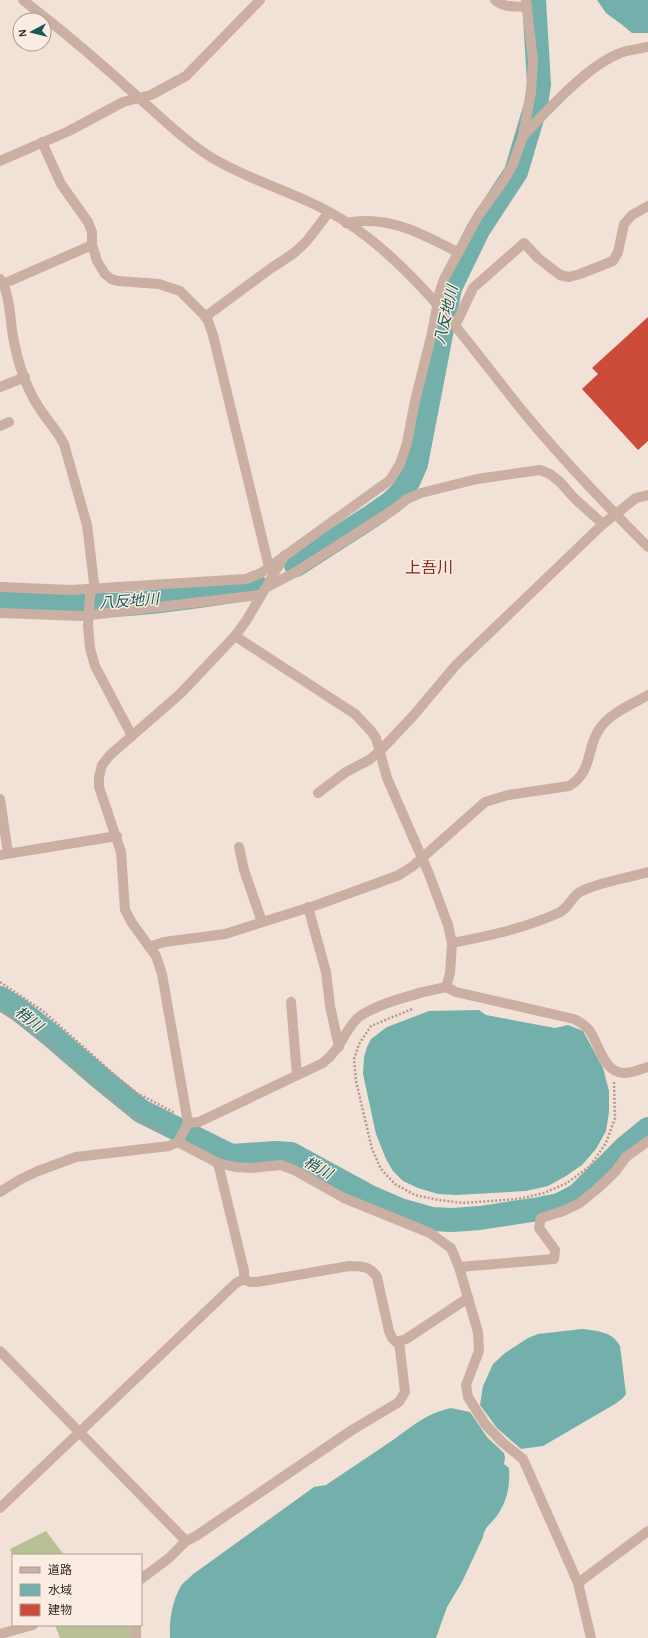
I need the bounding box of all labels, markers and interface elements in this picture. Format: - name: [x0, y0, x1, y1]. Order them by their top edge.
- north arrow: [12, 12, 52, 52]
- text: N: [17, 29, 28, 38]
- water label: 八反地川: [431, 282, 461, 346]
- district label: 上吾川: [405, 559, 453, 576]
- water label: 八反地川: [99, 591, 161, 611]
- water label: 梢川: [12, 1003, 47, 1036]
- water label: 梢川: [301, 1154, 337, 1183]
- legend: [12, 1554, 142, 1626]
- text: 道路: [48, 1563, 72, 1576]
- text: 水域: [48, 1584, 72, 1596]
- text: 建物: [48, 1603, 72, 1616]

